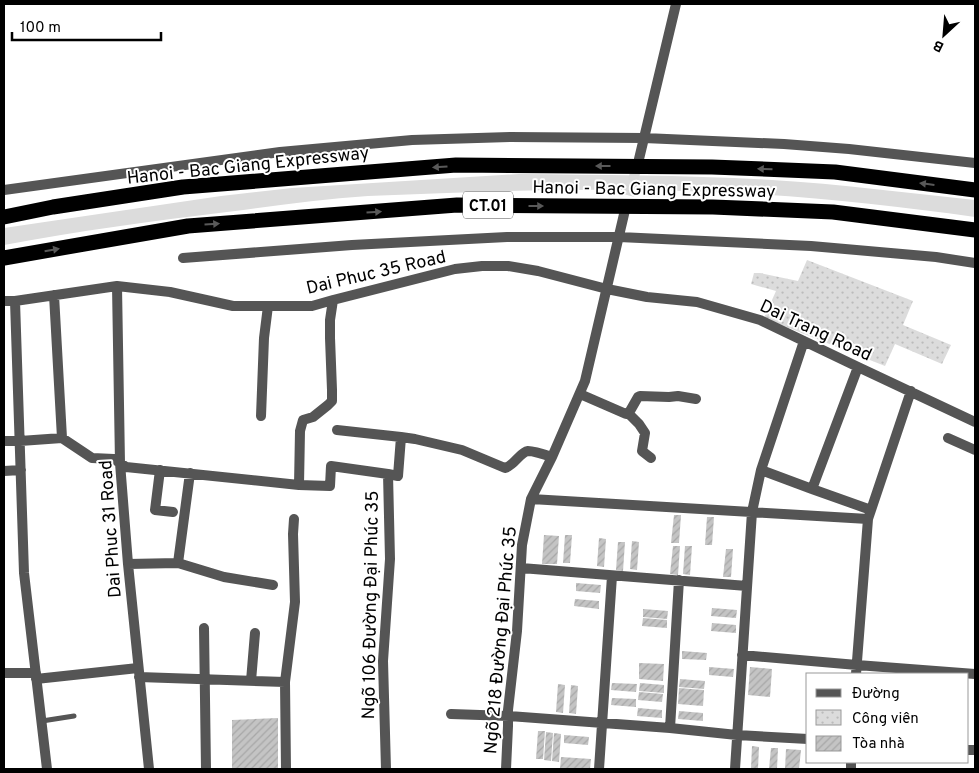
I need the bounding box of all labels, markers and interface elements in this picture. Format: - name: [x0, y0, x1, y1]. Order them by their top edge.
- scale bar: [12, 10, 161, 42]
- north arrow: [919, 10, 969, 60]
- text: 100 m: [20, 19, 61, 38]
- text: B: [931, 36, 947, 55]
- street label: Hanoi - Bac Giang Expressway: [126, 142, 370, 191]
- one-way arrow: [594, 162, 610, 170]
- one-way arrow: [432, 163, 448, 171]
- one-way arrow: [757, 165, 773, 173]
- street label: Hanoi - Bac Giang Expressway: [532, 177, 776, 204]
- one-way arrow: [919, 180, 935, 188]
- road number: CT.01: [463, 192, 513, 218]
- one-way arrow: [529, 202, 545, 210]
- one-way arrow: [366, 207, 382, 215]
- one-way arrow: [204, 220, 220, 228]
- one-way arrow: [44, 245, 60, 253]
- street label: Dai Phuc 35 Road: [304, 246, 449, 301]
- street label: Dai Trang Road: [756, 295, 875, 367]
- street label: Dai Phuc 31 Road: [95, 459, 128, 599]
- street label: Ngõ 106 Đường Đại Phúc 35: [358, 490, 385, 720]
- street label: Ngõ 218 Đường Đại Phúc 35: [480, 525, 523, 755]
- legend: [806, 673, 969, 763]
- text: Đường: [852, 685, 900, 704]
- text: Công viên: [852, 710, 919, 729]
- text: Tòa nhà: [852, 735, 905, 754]

